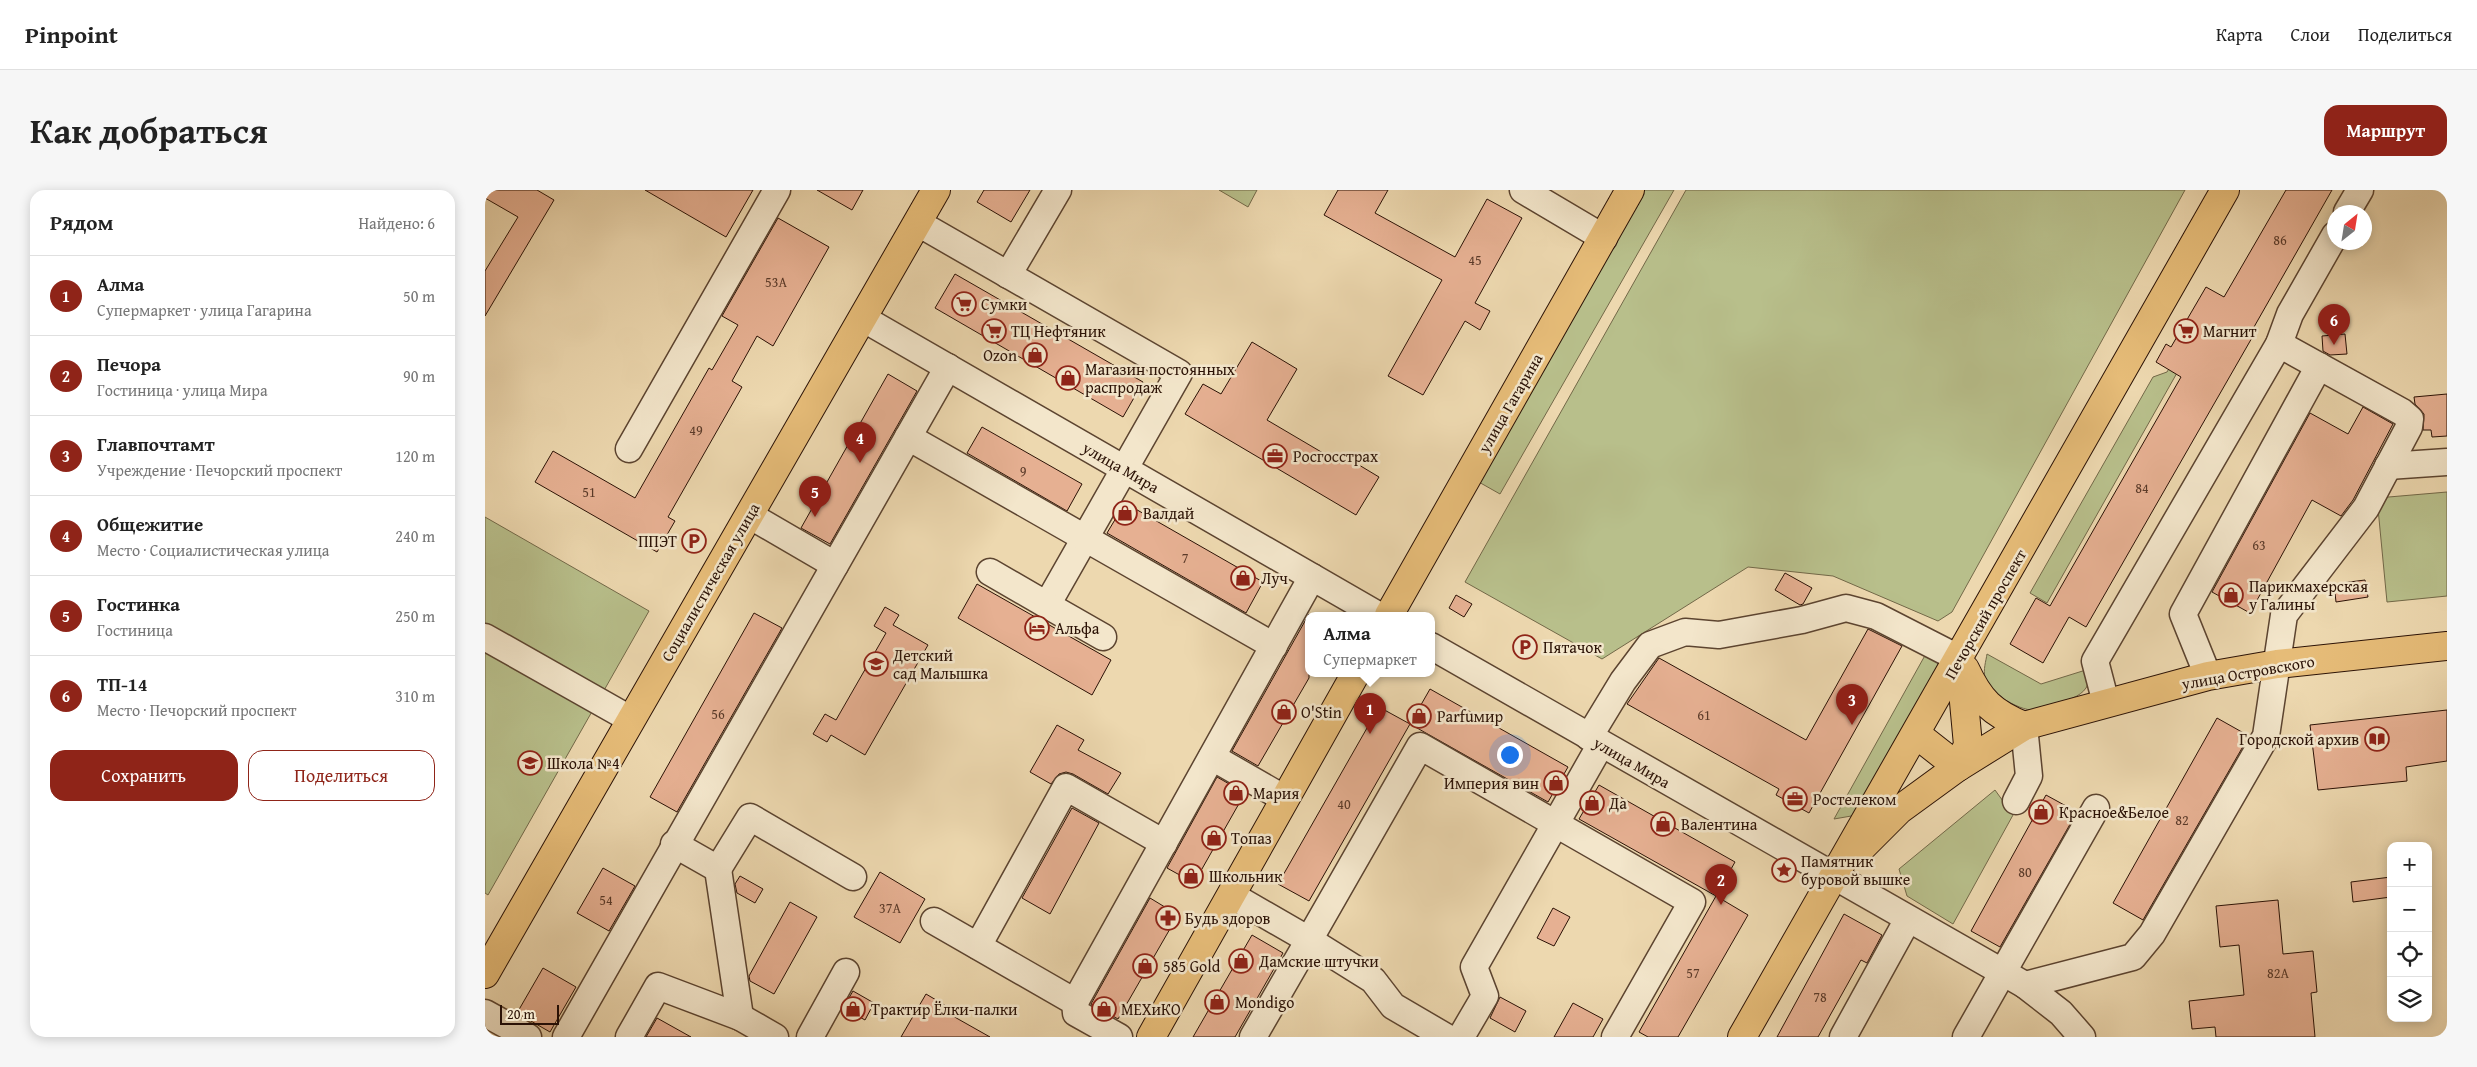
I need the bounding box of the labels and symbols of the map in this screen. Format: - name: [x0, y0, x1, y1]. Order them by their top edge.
- north arrow: [2327, 205, 2372, 250]
- house number: 86: [2273, 230, 2287, 250]
- house number: 45: [1468, 250, 1482, 270]
- house number: 53А: [765, 272, 787, 292]
- supermarket icon: Сумки: [951, 291, 977, 317]
- place label: Сумки: [981, 292, 1028, 316]
- pin: 6: [2318, 304, 2350, 345]
- supermarket icon: ТЦ Нефтяник: [981, 318, 1007, 344]
- supermarket icon: Магнит: [2173, 318, 2199, 344]
- place label: ТЦ Нефтяник: [1011, 319, 1106, 343]
- place label: Магнит: [2203, 319, 2257, 343]
- shop icon: Ozon: [1022, 342, 1048, 368]
- place label: Ozon: [983, 343, 1017, 367]
- street label: улица Гагарина: [1471, 348, 1548, 458]
- place label: Магазин постоянных распродаж: [1085, 357, 1236, 399]
- shop icon: Магазин постоянных распродаж: [1055, 365, 1081, 391]
- house number: 49: [689, 420, 703, 440]
- pin: 4: [844, 422, 876, 463]
- street label: улица Мира: [1077, 435, 1164, 499]
- office icon: Росгосстрах: [1262, 443, 1288, 469]
- place label: Росгосстрах: [1293, 444, 1379, 468]
- house number: 9: [1020, 461, 1027, 481]
- pin: 5: [799, 476, 831, 517]
- house number: 84: [2135, 478, 2149, 498]
- house number: 51: [582, 482, 596, 502]
- street label: Социалистическая улица: [655, 498, 766, 666]
- shop icon: Валдай: [1112, 500, 1138, 526]
- place label: Валдай: [1143, 501, 1195, 525]
- parking icon: ППЭТ: [681, 528, 707, 554]
- place label: ППЭТ: [638, 529, 677, 553]
- house number: 63: [2252, 535, 2266, 555]
- street label: Печорский проспект: [1938, 544, 2032, 684]
- house number: 7: [1182, 548, 1189, 568]
- shop icon: Луч: [1230, 565, 1256, 591]
- place label: Луч: [1261, 566, 1288, 590]
- place label: Парикмахерская у Галины: [2248, 574, 2368, 616]
- shop icon: Парикмахерская у Галины: [2218, 582, 2244, 608]
- hotel icon: Альфа: [1024, 615, 1050, 641]
- place label: Альфа: [1055, 616, 1100, 640]
- parking icon: Пятачок: [1512, 634, 1538, 660]
- place label: Пятачок: [1543, 635, 1602, 659]
- place label: Детский сад Малышка: [892, 643, 989, 685]
- street label: улица Островского: [2179, 649, 2316, 696]
- school or university icon: Детский сад Малышка: [863, 651, 889, 677]
- pin: 3: [1836, 684, 1868, 725]
- pin: 1: [1354, 693, 1386, 734]
- shop icon: O'Stin: [1271, 699, 1297, 725]
- place label: O'Stin: [1301, 700, 1342, 724]
- shop icon: Parfuмир: [1406, 703, 1432, 729]
- house number: 56: [711, 704, 725, 724]
- place label: Parfuмир: [1437, 704, 1503, 728]
- house number: 61: [1697, 705, 1711, 725]
- library icon: Городской архив: [2364, 726, 2390, 752]
- place label: Городской архив: [2239, 727, 2359, 751]
- street label: улица Мира: [1588, 730, 1675, 794]
- your location: [1497, 742, 1523, 768]
- school or university icon: Школа №4: [517, 750, 543, 776]
- place label: Школа №4: [547, 751, 620, 775]
- shop icon: Империя вин: [1543, 770, 1569, 796]
- place label: Империя вин: [1444, 771, 1539, 795]
- shop icon: Мария: [1223, 780, 1249, 806]
- place label: Мария: [1253, 781, 1299, 805]
- office icon: Ростелеком: [1782, 786, 1808, 812]
- place label: Ростелеком: [1813, 787, 1896, 811]
- shop icon: Да: [1579, 790, 1605, 816]
- place label: Да: [1608, 791, 1627, 815]
- house number: 40: [1337, 794, 1351, 814]
- shop icon: Красное&Белое: [2028, 799, 2054, 825]
- place label: Красное&Белое: [2059, 800, 2169, 824]
- house number: 82: [2175, 810, 2189, 830]
- shop icon: Валентина: [1650, 811, 1676, 837]
- place label: Валентина: [1681, 812, 1758, 836]
- shop icon: Топаз: [1201, 825, 1227, 851]
- place label: Топаз: [1231, 826, 1272, 850]
- place label: Памятник буровой вышке: [1801, 849, 1910, 891]
- place icon: Памятник буровой вышке: [1771, 857, 1797, 883]
- house number: 80: [2018, 862, 2032, 882]
- shop icon: Школьник: [1178, 863, 1204, 889]
- place label: Школьник: [1209, 864, 1283, 888]
- pin: 2: [1705, 864, 1737, 905]
- house number: 54: [599, 890, 613, 910]
- house number: 37А: [879, 898, 901, 918]
- pharmacy icon: Будь здоров: [1155, 905, 1181, 931]
- place label: Будь здоров: [1185, 906, 1271, 930]
- shop icon: Дамские штучки: [1228, 948, 1254, 974]
- place label: Дамские штучки: [1258, 949, 1379, 973]
- shop icon: 585 Gold: [1132, 953, 1158, 979]
- place label: 585 Gold: [1163, 954, 1221, 978]
- house number: 57: [1686, 963, 1700, 983]
- house number: 82А: [2267, 963, 2289, 983]
- house number: 78: [1813, 987, 1827, 1007]
- shop icon: Mondigo: [1204, 989, 1230, 1015]
- place label: Mondigo: [1235, 990, 1294, 1014]
- shop icon: Трактир Ёлки-палки: [840, 996, 866, 1022]
- shop icon: МЕХиКО: [1091, 996, 1117, 1022]
- place label: Трактир Ёлки-палки: [871, 997, 1018, 1021]
- place label: МЕХиКО: [1121, 997, 1181, 1021]
- scale bar: [500, 1002, 559, 1025]

